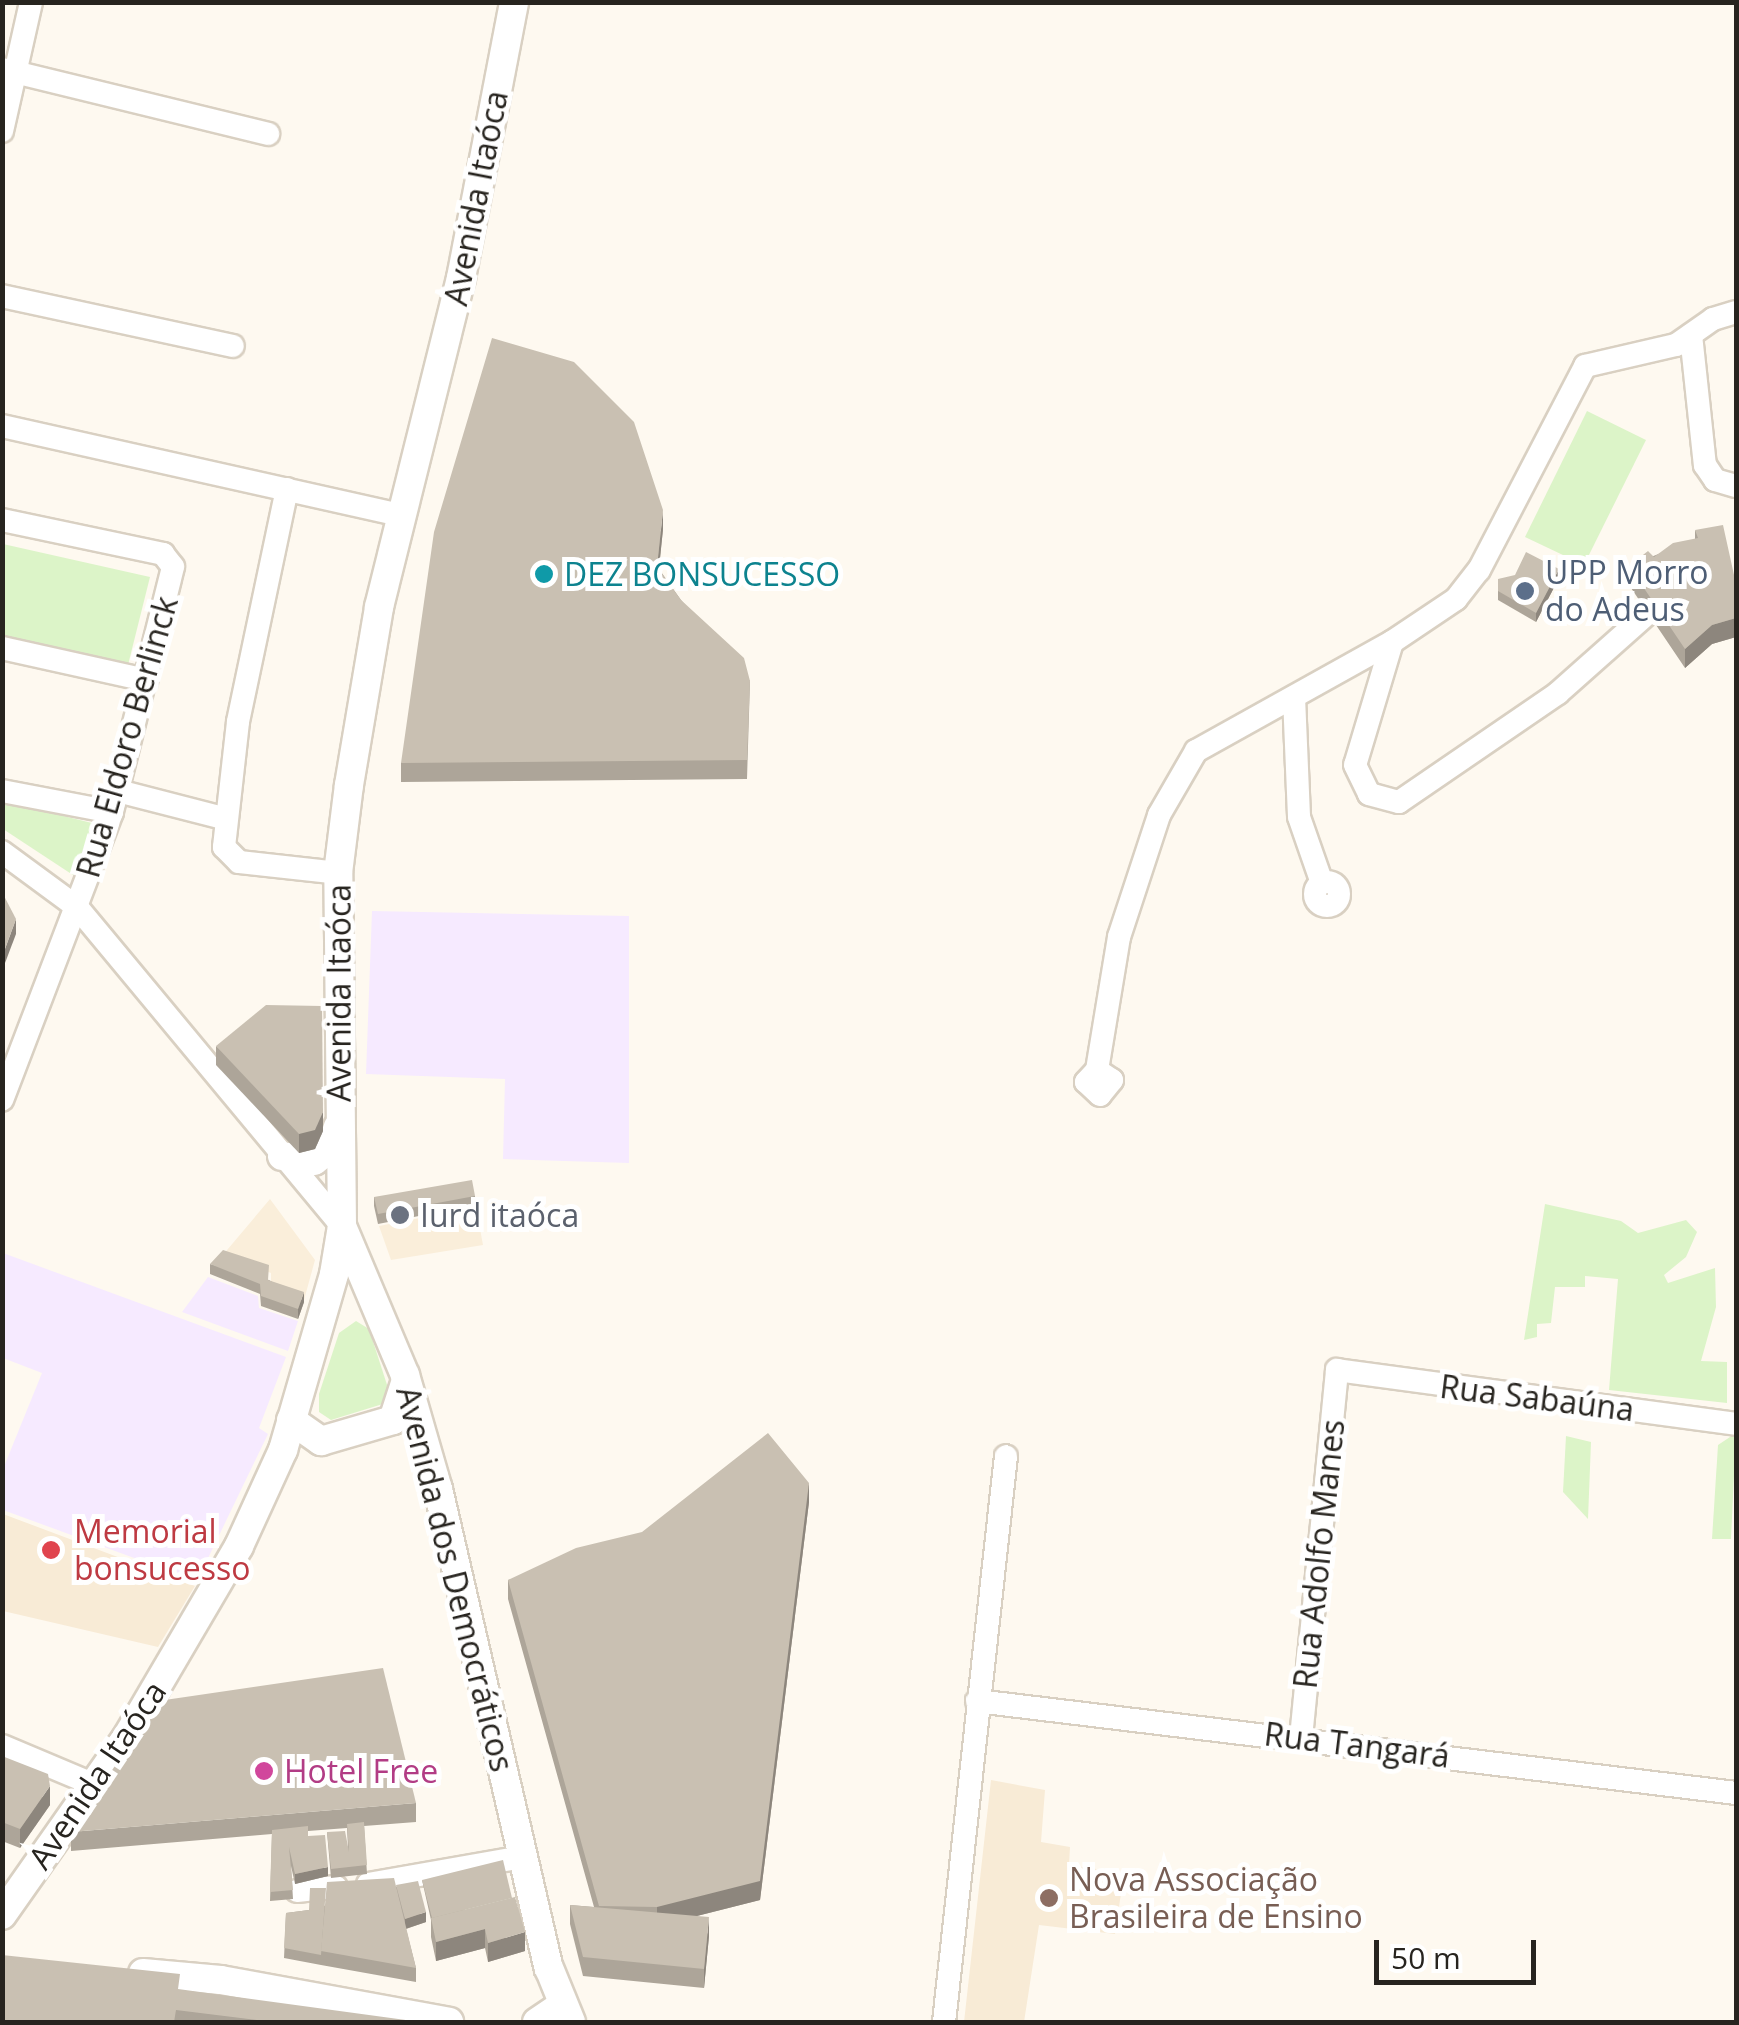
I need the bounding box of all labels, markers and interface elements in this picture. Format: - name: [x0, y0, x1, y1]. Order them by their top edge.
- street label: Avenida Itaóca: [436, 87, 516, 309]
- place label: UPP Morro do Adeus: [1545, 554, 1709, 629]
- place label: DEZ BONSUCESSO: [564, 555, 840, 593]
- marker: DEZ BONSUCESSO: [533, 563, 555, 585]
- marker: UPP Morro do Adeus: [1514, 580, 1536, 602]
- street label: Rua Eldoro Berlinck: [69, 592, 185, 882]
- street label: Avenida Itaóca: [320, 884, 358, 1102]
- place label: Iurd itaóca: [420, 1196, 579, 1234]
- marker: Iurd itaóca: [389, 1204, 411, 1226]
- street label: Rua Sabaúna: [1438, 1367, 1636, 1429]
- street label: Avenida dos Democráticos: [389, 1382, 521, 1776]
- street label: Rua Adolfo Manes: [1286, 1418, 1352, 1690]
- place label: Memorial bonsucesso: [74, 1513, 250, 1588]
- marker: Memorial bonsucesso: [38, 1537, 64, 1563]
- street label: Avenida Itaóca: [20, 1674, 174, 1876]
- street label: Rua Tangará: [1262, 1715, 1452, 1775]
- place label: Hotel Free: [284, 1752, 438, 1790]
- marker: Hotel Free: [253, 1760, 275, 1782]
- place label: Nova Associação Brasileira de Ensino: [1069, 1861, 1363, 1936]
- marker: Nova Associação Brasileira de Ensino: [1038, 1887, 1060, 1909]
- scale bar: [1379, 1920, 1542, 1982]
- text: 50 m: [1391, 1937, 1461, 1978]

